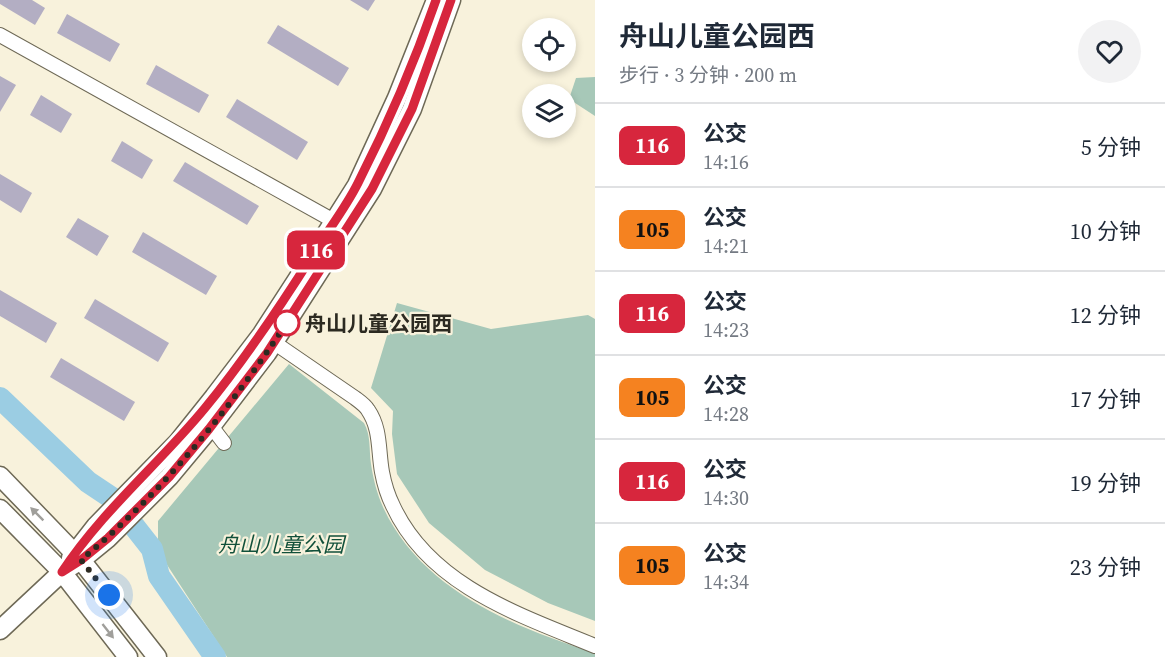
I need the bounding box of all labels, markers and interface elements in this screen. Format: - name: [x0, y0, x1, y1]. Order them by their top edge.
- text: 舟山儿童公园西: [619, 17, 815, 55]
- map controls: [522, 18, 576, 138]
- button: locate: [522, 18, 576, 72]
- button: heart: [1078, 20, 1141, 83]
- text: 步行 · 3 分钟 · 200 m: [619, 61, 797, 89]
- button: layers: [522, 84, 576, 138]
- text: 公交: [703, 118, 747, 148]
- text: 116: [635, 131, 669, 160]
- text: 5 分钟: [1081, 132, 1141, 162]
- text: 14:16: [703, 148, 749, 176]
- text: 公交: [703, 202, 747, 232]
- text: 105: [635, 215, 669, 244]
- text: 10 分钟: [1070, 216, 1141, 246]
- line badge: 116: [282, 230, 350, 270]
- text: 14:21: [703, 232, 749, 260]
- text: 116: [299, 236, 333, 265]
- text: 公交: [703, 286, 747, 316]
- text: 116: [635, 299, 669, 328]
- text: 12 分钟: [1070, 300, 1141, 330]
- place label: 舟山儿童公园西: [305, 309, 452, 338]
- marker: 舟山儿童公园西: [274, 310, 300, 336]
- text: 14:23: [703, 316, 749, 344]
- text: 公交: [703, 370, 747, 400]
- text: 105: [635, 383, 669, 412]
- text: 17 分钟: [1070, 384, 1141, 414]
- text: 14:28: [703, 400, 749, 428]
- text: 公交: [703, 454, 747, 484]
- text: 116: [635, 467, 669, 496]
- text: 19 分钟: [1070, 468, 1141, 498]
- text: 14:30: [703, 484, 749, 512]
- one-way arrow: [31, 508, 45, 522]
- park label: 舟山儿童公园: [218, 530, 347, 559]
- text: 公交: [703, 538, 747, 568]
- text: 105: [635, 551, 669, 580]
- text: 23 分钟: [1070, 552, 1141, 582]
- text: 14:34: [703, 568, 749, 596]
- your location: [94, 580, 124, 610]
- one-way arrow: [101, 624, 113, 639]

